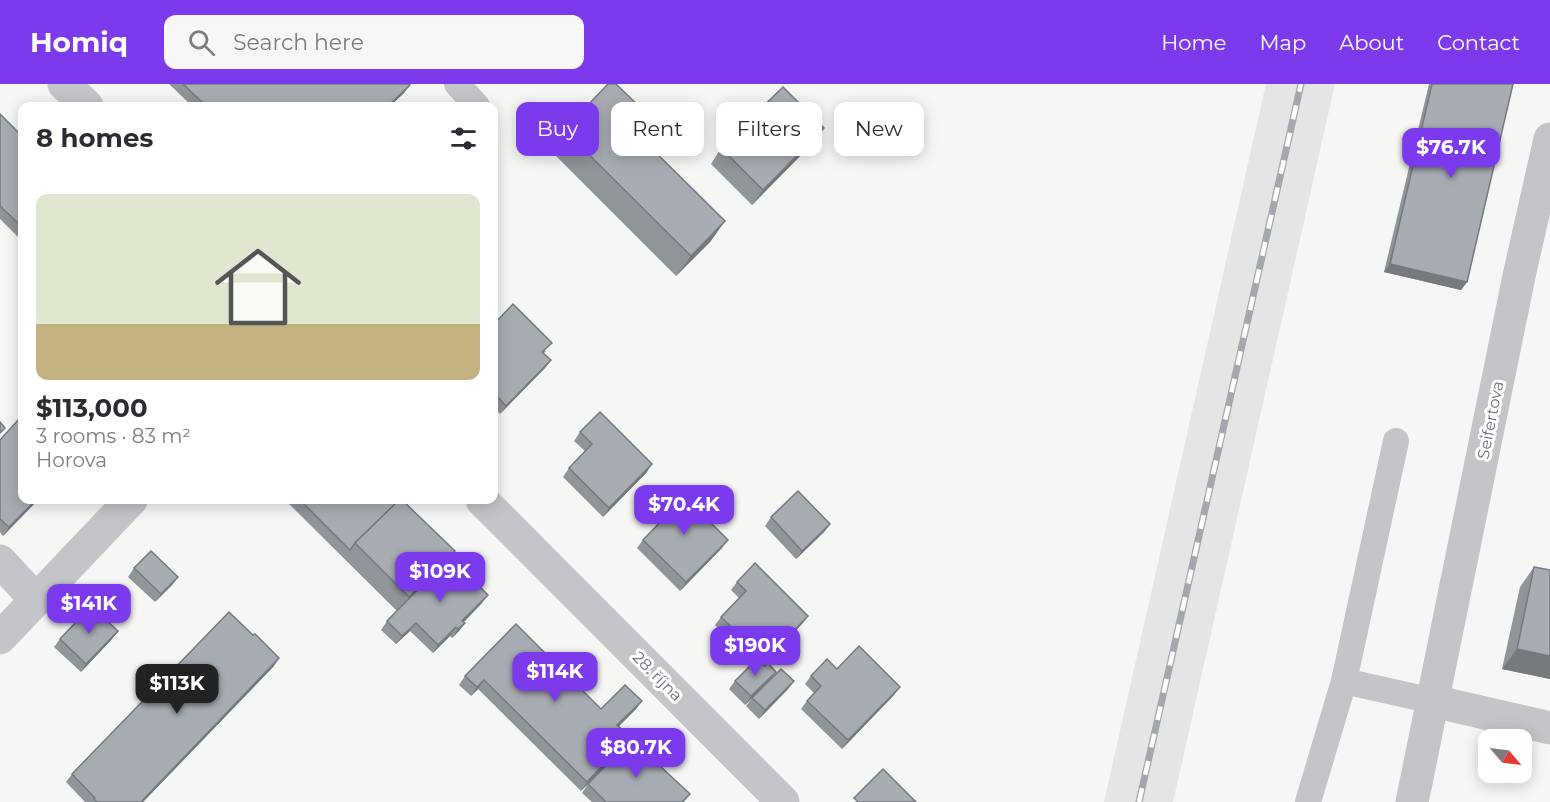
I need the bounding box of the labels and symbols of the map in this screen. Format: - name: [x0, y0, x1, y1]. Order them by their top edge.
- pin: $76.7K: [1402, 128, 1500, 179]
- street label: Seifertova: [1474, 379, 1507, 461]
- pin: $70.4K: [635, 485, 733, 536]
- pin: $109K: [398, 552, 482, 603]
- pin: $141K: [47, 584, 131, 635]
- pin: $190K: [713, 626, 797, 677]
- street label: 28. října: [629, 648, 686, 705]
- pin: $114K: [513, 652, 597, 703]
- pin: $113K: [135, 664, 219, 715]
- pin: $80.7K: [587, 728, 685, 779]
- north arrow: [1478, 729, 1532, 783]

